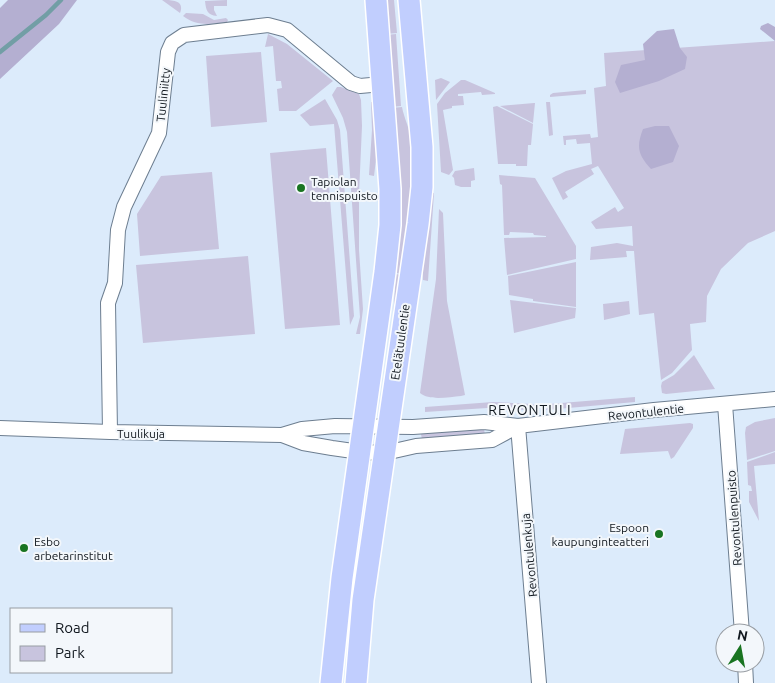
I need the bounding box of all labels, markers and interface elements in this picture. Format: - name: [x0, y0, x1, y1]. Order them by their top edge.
- street label: Tuuliniitty: [154, 67, 172, 123]
- place label: Tapiolan tennispuisto: [311, 175, 378, 202]
- marker: Tapiolan tennispuisto: [295, 182, 307, 194]
- street label: Etelätuulentie: [388, 303, 412, 381]
- district label: REVONTULI: [488, 402, 572, 418]
- street label: Revontulentie: [607, 402, 685, 422]
- street label: Tuulikuja: [117, 427, 165, 440]
- street label: Revontulenpuisto: [724, 470, 744, 566]
- street label: Revontulenkuja: [519, 513, 539, 597]
- place label: Espoon kaupunginteatteri: [552, 521, 649, 548]
- marker: Espoon kaupunginteatteri: [653, 528, 665, 540]
- place label: Esbo arbetarinstitut: [34, 535, 113, 562]
- marker: Esbo arbetarinstitut: [18, 542, 30, 554]
- legend: [10, 608, 172, 673]
- text: Road: [55, 619, 90, 636]
- north arrow: [715, 623, 765, 673]
- text: N: [736, 626, 749, 644]
- text: Park: [55, 644, 85, 661]

